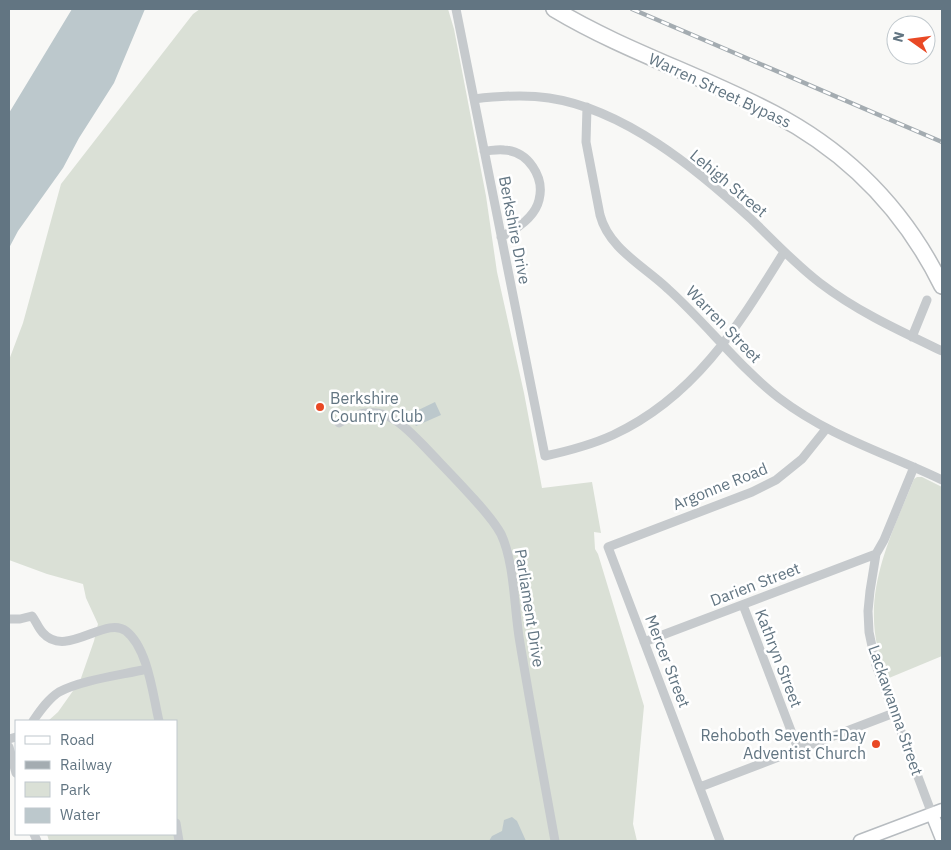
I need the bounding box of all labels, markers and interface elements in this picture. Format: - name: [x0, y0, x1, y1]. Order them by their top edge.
- north arrow: [886, 15, 936, 65]
- text: N: [888, 30, 908, 44]
- street label: Warren Street Bypass: [645, 48, 795, 132]
- street label: Lehigh Street: [686, 145, 772, 221]
- street label: Berkshire Drive: [495, 174, 535, 286]
- street label: Warren Street: [682, 281, 766, 367]
- place label: Berkshire Country Club: [330, 388, 423, 426]
- marker: Berkshire Country Club: [314, 401, 326, 413]
- street label: Argonne Road: [670, 458, 770, 514]
- street label: Parliament Drive: [511, 548, 549, 669]
- street label: Darien Street: [707, 558, 803, 610]
- street label: Kathryn Street: [751, 606, 807, 710]
- street label: Mercer Street: [641, 612, 695, 710]
- street label: Lackawanna Street: [864, 642, 928, 778]
- legend: [15, 720, 178, 835]
- place label: Rehoboth Seventh-Day Adventist Church: [701, 725, 866, 763]
- text: Road: [60, 730, 95, 749]
- marker: Rehoboth Seventh-Day Adventist Church: [870, 738, 882, 750]
- text: Railway: [60, 755, 113, 774]
- text: Park: [60, 780, 90, 799]
- text: Water: [60, 805, 101, 824]

